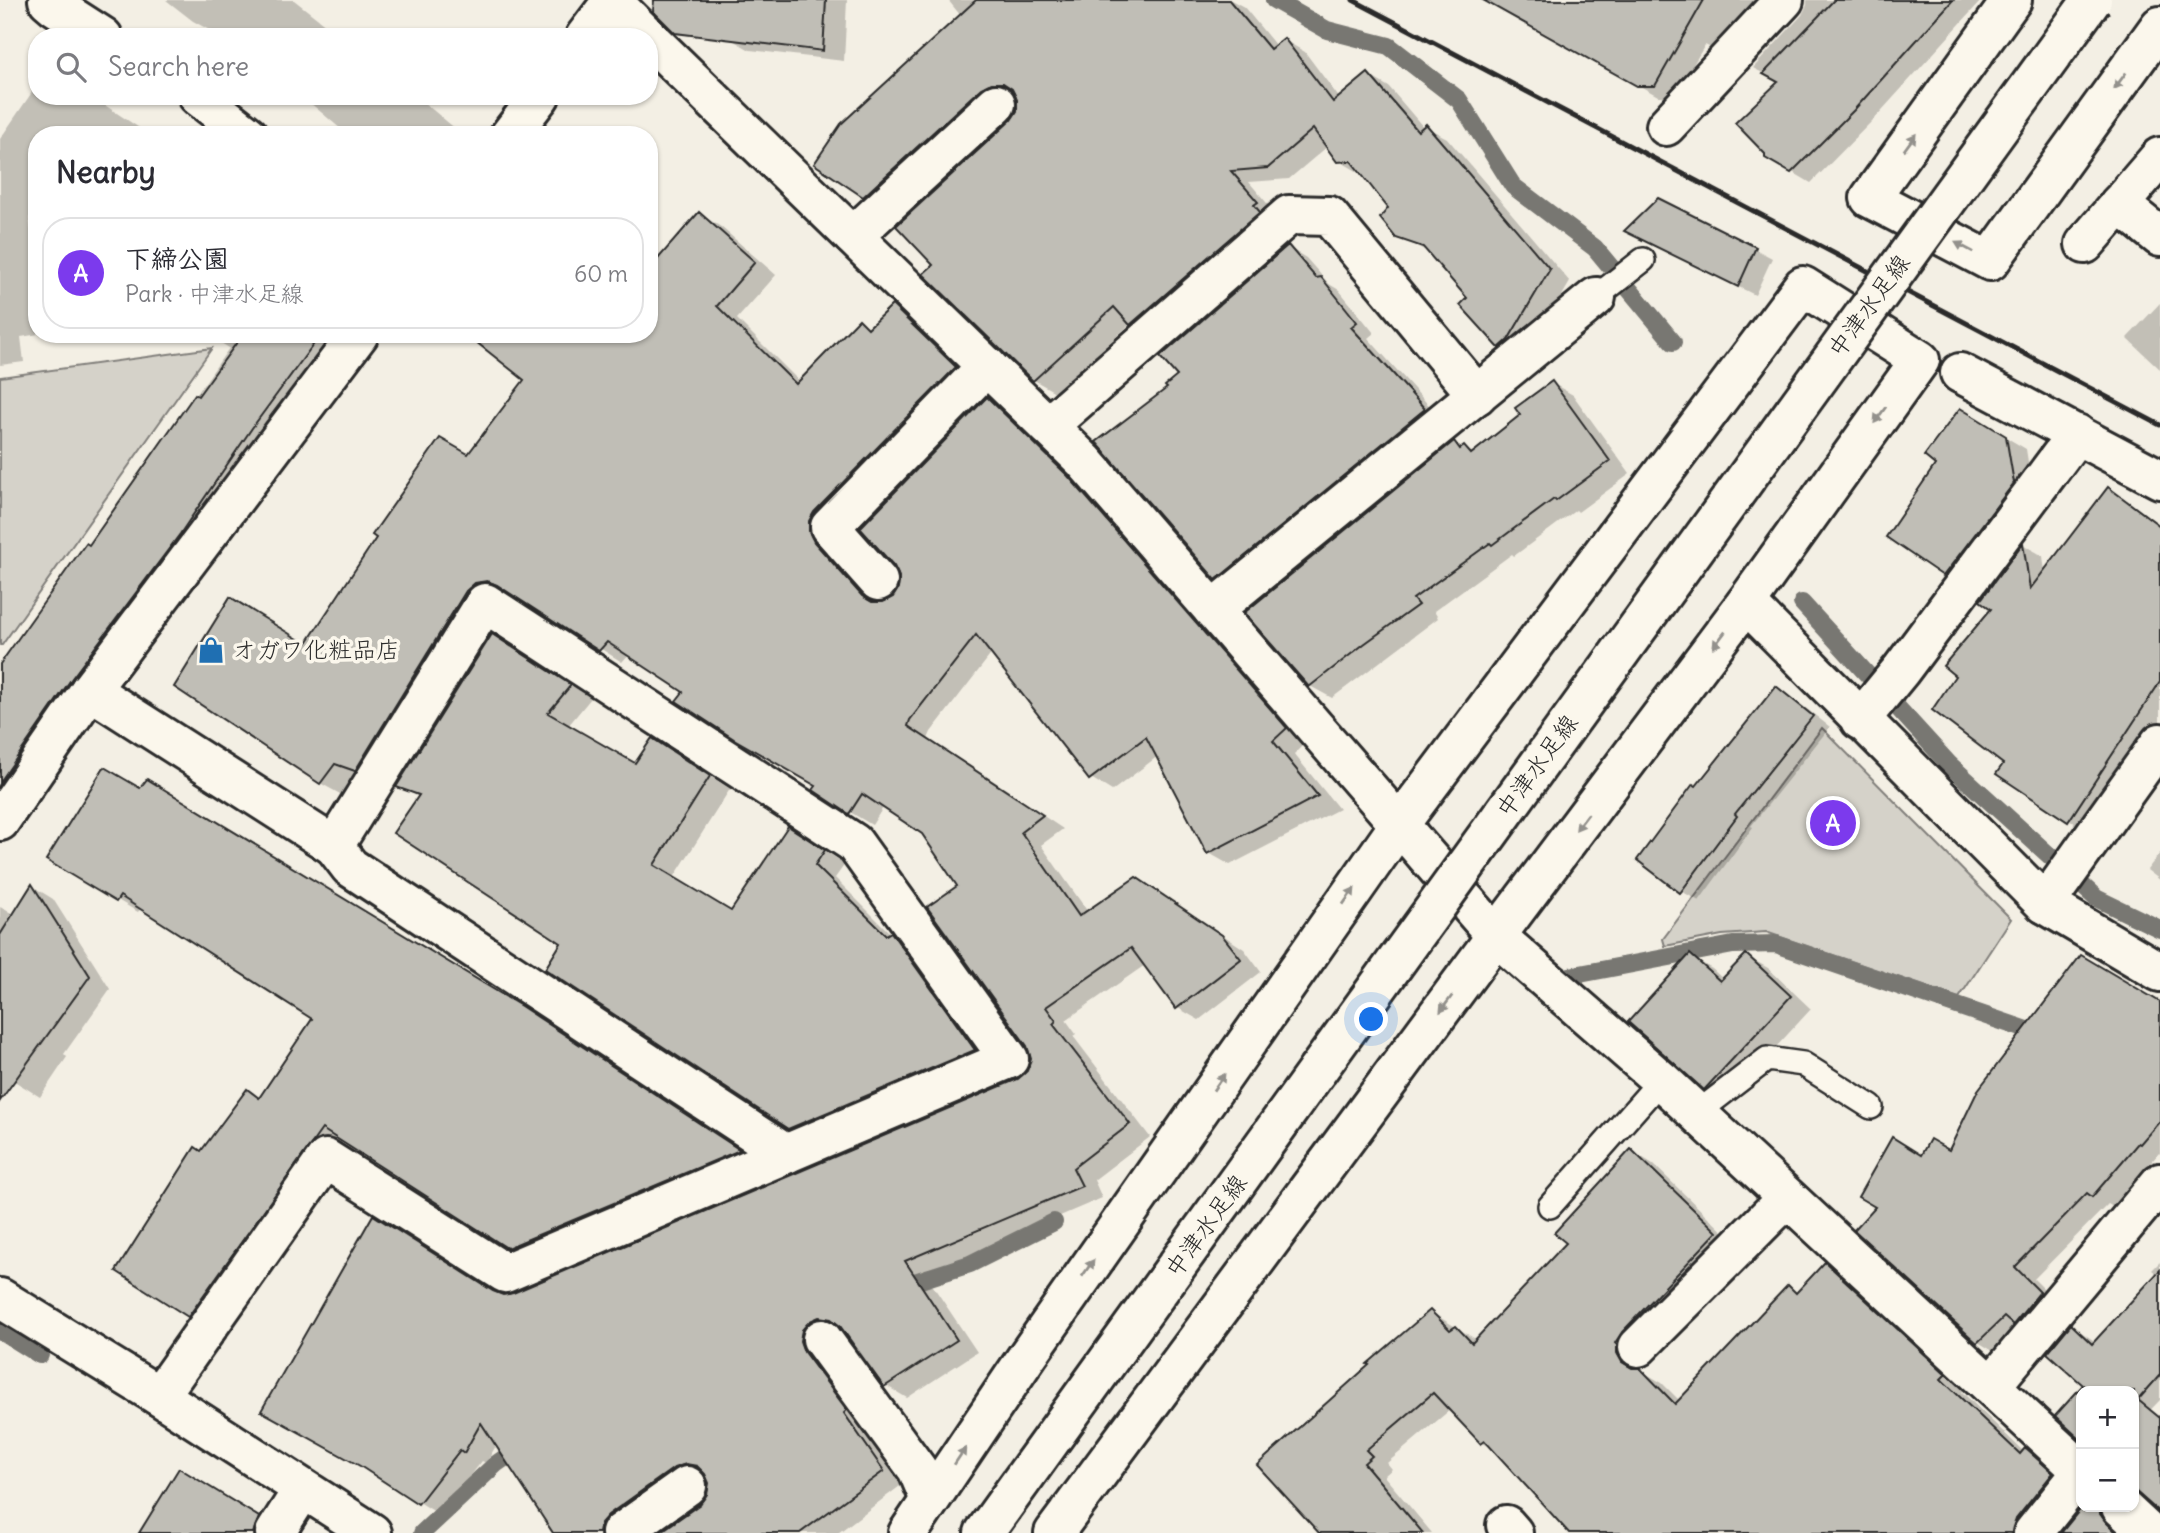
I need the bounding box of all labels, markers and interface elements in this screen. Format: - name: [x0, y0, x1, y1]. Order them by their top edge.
- search box: [28, 28, 658, 105]
- icon: search: [52, 48, 90, 86]
- text: Search here: [108, 50, 249, 83]
- one-way arrow: [2113, 72, 2127, 90]
- one-way arrow: [1903, 133, 1917, 151]
- text: Nearby: [56, 153, 156, 191]
- one-way arrow: [1954, 241, 1973, 253]
- text: 下締公園: [125, 242, 229, 275]
- street label: 中津水足線: [1821, 248, 1916, 363]
- text: A: [74, 259, 88, 288]
- text: 60 m: [574, 259, 628, 288]
- text: Park · 中津水足線: [125, 279, 304, 308]
- one-way arrow: [1873, 406, 1887, 424]
- one-way arrow: [1712, 631, 1726, 649]
- place label: オガワ化粧品店: [232, 634, 400, 664]
- shop icon: オガワ化粧品店: [196, 635, 226, 665]
- street label: 中津水足線: [1489, 708, 1584, 823]
- pin: A: [1810, 797, 1856, 849]
- one-way arrow: [1575, 813, 1589, 831]
- one-way arrow: [1342, 887, 1356, 905]
- one-way arrow: [1439, 995, 1453, 1013]
- your location: [1354, 1002, 1388, 1036]
- one-way arrow: [1212, 1073, 1226, 1091]
- street label: 中津水足線: [1158, 1168, 1253, 1283]
- one-way arrow: [1081, 1259, 1095, 1277]
- map controls: [2076, 1386, 2139, 1512]
- button: +: [2076, 1386, 2139, 1449]
- one-way arrow: [953, 1446, 966, 1466]
- button: −: [2076, 1449, 2139, 1512]

